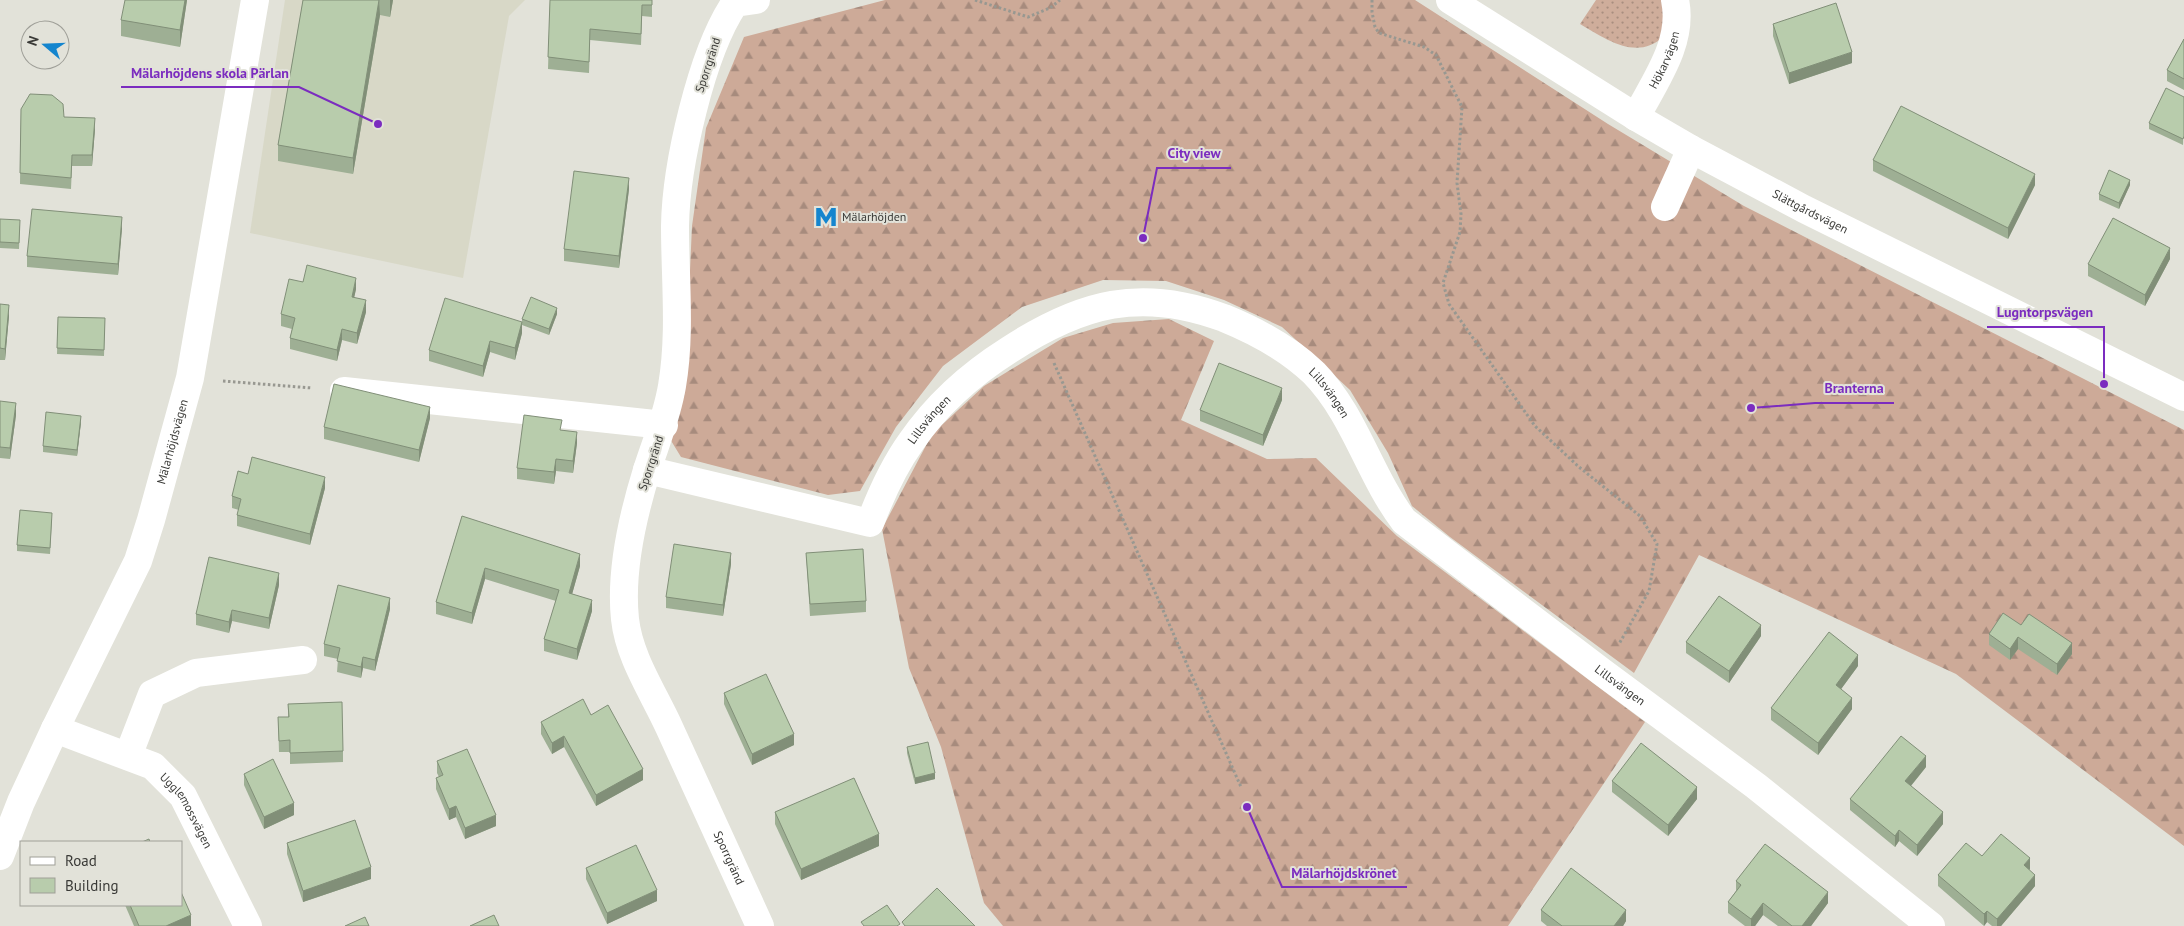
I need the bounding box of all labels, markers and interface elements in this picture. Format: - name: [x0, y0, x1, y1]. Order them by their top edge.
- north arrow: [20, 20, 70, 70]
- street label: Hökarvägen: [1645, 30, 1682, 91]
- text: N: [23, 33, 43, 48]
- street label: Sporrgränd: [692, 35, 723, 94]
- callout: Mälarhöjdens skola Pärlan: [121, 58, 299, 87]
- text: Mälarhöjdens skola Pärlan: [131, 64, 289, 82]
- callout: City view: [1157, 139, 1231, 168]
- text: City view: [1167, 144, 1221, 162]
- street label: Slättgårdsvägen: [1770, 186, 1851, 237]
- metro station icon: Mälarhöjden: [813, 204, 839, 230]
- place label: Mälarhöjden: [842, 209, 906, 224]
- callout: Lugntorpsvägen: [1987, 298, 2104, 327]
- text: Lugntorpsvägen: [1997, 303, 2093, 321]
- street label: Lillsvängen: [1306, 364, 1353, 420]
- callout: Branterna: [1815, 374, 1894, 403]
- text: Branterna: [1824, 379, 1884, 397]
- street label: Lillsvängen: [904, 392, 953, 447]
- street label: Mälarhöjdsvägen: [153, 397, 191, 486]
- street label: Sporrgränd: [635, 433, 666, 492]
- street label: Lillsvängen: [1592, 661, 1648, 708]
- street label: Ugglemossvägen: [157, 769, 216, 851]
- street label: Sporrgränd: [711, 829, 748, 887]
- legend: [20, 841, 182, 906]
- text: Road: [65, 851, 97, 870]
- callout: Mälarhöjdskrönet: [1282, 858, 1407, 887]
- text: Mälarhöjdskrönet: [1291, 864, 1397, 882]
- text: Building: [65, 876, 119, 895]

